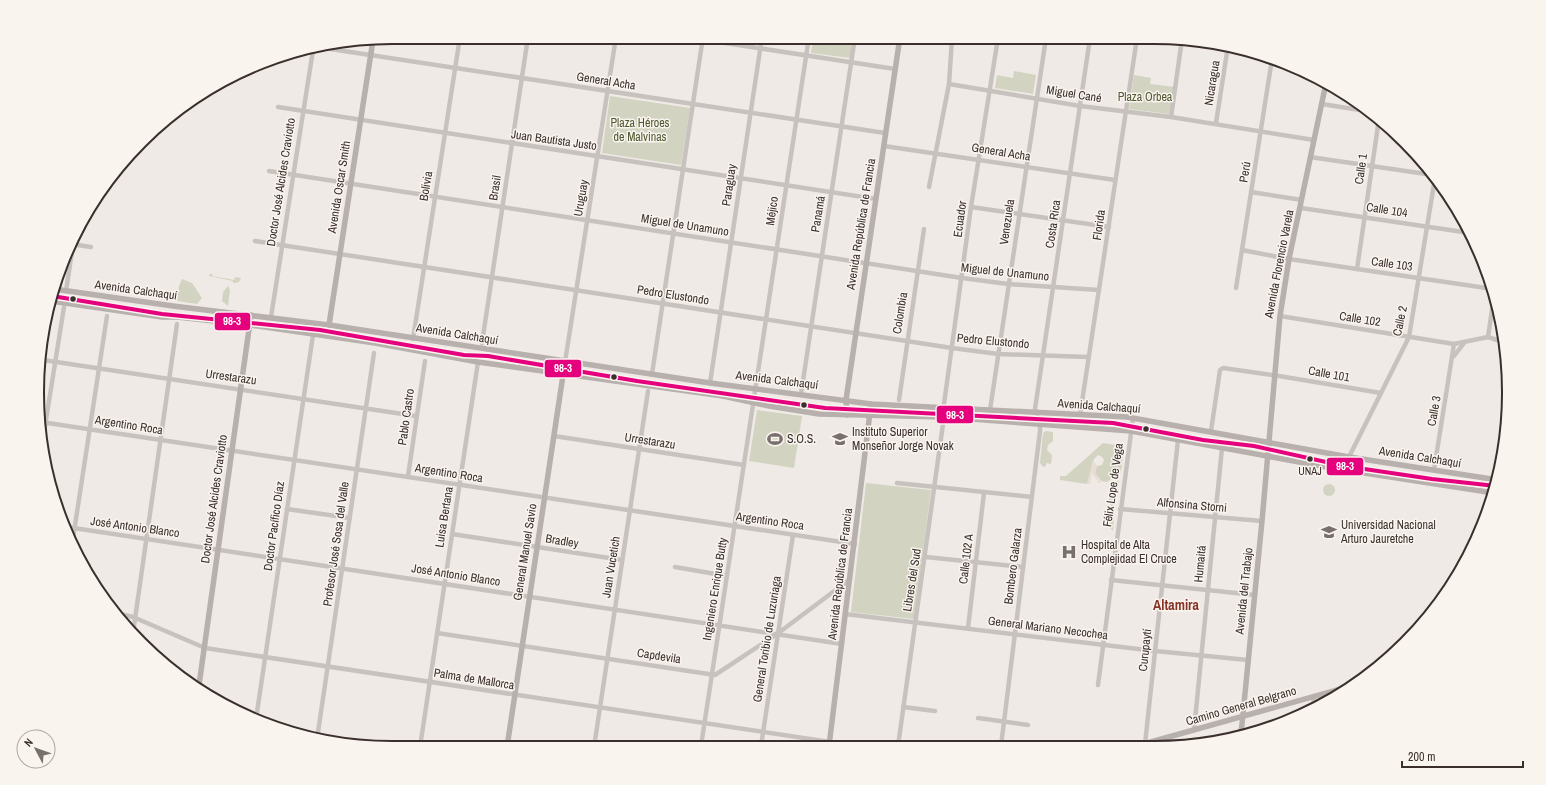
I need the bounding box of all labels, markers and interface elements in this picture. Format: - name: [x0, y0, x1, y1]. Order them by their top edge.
- street label: Nicaragua: [1201, 59, 1224, 107]
- street label: General Acha: [575, 68, 637, 94]
- street label: Miguel Cané: [1045, 82, 1103, 106]
- park label: Plaza Orbea: [1118, 89, 1173, 105]
- park label: Plaza Héroes de Malvinas: [610, 115, 670, 145]
- street label: Doctor José Alcides Craviotto: [263, 117, 299, 247]
- street label: Juan Bautista Justo: [510, 126, 598, 154]
- street label: General Acha: [970, 139, 1032, 165]
- street label: Avenida Oscar Smith: [324, 140, 354, 235]
- street label: Calle 1: [1351, 152, 1371, 185]
- street label: Avenida República de Francia: [843, 157, 879, 292]
- street label: Perú: [1235, 160, 1255, 184]
- street label: Paraguay: [718, 163, 740, 207]
- street label: Bolivia: [416, 169, 436, 202]
- street label: Brasil: [485, 174, 505, 202]
- street label: Uruguay: [570, 178, 592, 218]
- street label: Panamá: [807, 194, 829, 233]
- street label: Méjico: [762, 196, 782, 226]
- street label: Venezuela: [996, 198, 1018, 246]
- street label: Costa Rica: [1042, 198, 1064, 249]
- street label: Ecuador: [950, 199, 971, 238]
- street label: Calle 104: [1365, 199, 1409, 221]
- street label: Florida: [1089, 208, 1109, 241]
- street label: Avenida Florencio Varela: [1260, 208, 1297, 321]
- street label: Miguel de Unamuno: [640, 210, 730, 240]
- street label: Calle 103: [1370, 253, 1414, 275]
- street label: Miguel de Unamuno: [960, 259, 1050, 285]
- street label: Avenida Calchaquí: [93, 276, 178, 304]
- street label: Pedro Elustondo: [636, 281, 710, 309]
- street label: Colombia: [889, 290, 911, 335]
- unlabelled marker: [68, 294, 78, 304]
- street label: Calle 2: [1389, 304, 1411, 338]
- street label: Calle 102: [1338, 308, 1382, 330]
- line badge: 98-3: [214, 312, 251, 331]
- text: 98-3: [223, 314, 241, 328]
- street label: Avenida Calchaquí: [414, 319, 499, 348]
- street label: Pedro Elustondo: [956, 330, 1030, 352]
- line badge: 98-3: [544, 359, 582, 378]
- text: 98-3: [554, 361, 572, 375]
- street label: Calle 101: [1307, 363, 1351, 386]
- street label: Urrestarazu: [204, 366, 258, 388]
- street label: Avenida Calchaquí: [734, 367, 819, 393]
- unlabelled marker: [609, 372, 619, 382]
- street label: Pablo Castro: [394, 388, 418, 446]
- street label: Avenida Calchaquí: [1056, 395, 1141, 417]
- street label: Calle 3: [1423, 395, 1445, 427]
- unlabelled marker: [799, 400, 809, 410]
- line badge: 98-3: [936, 405, 974, 424]
- text: 98-3: [946, 408, 964, 422]
- street label: Argentino Roca: [93, 412, 165, 438]
- place label: Instituto Superior Monseñor Jorge Novak: [852, 424, 954, 454]
- unlabelled marker: [1141, 424, 1151, 434]
- street label: Urrestarazu: [623, 429, 677, 453]
- sports icon: S.O.S.: [766, 430, 784, 448]
- school or university icon: Instituto Superior Monseñor Jorge Novak: [831, 430, 849, 448]
- place label: S.O.S.: [787, 431, 816, 447]
- street label: Doctor José Alcides Craviotto: [197, 434, 231, 564]
- street label: Félix Lope de Vega: [1099, 442, 1127, 528]
- street label: Avenida Calchaquí: [1377, 442, 1462, 471]
- marker: UNAJ: [1305, 454, 1315, 464]
- line badge: 98-3: [1326, 457, 1364, 476]
- text: 98-3: [1336, 459, 1354, 473]
- street label: Argentino Roca: [413, 460, 485, 486]
- place label: UNAJ: [1298, 464, 1322, 478]
- street label: Doctor Pacífico Díaz: [260, 480, 288, 572]
- street label: Profesor José Sosa del Valle: [319, 481, 353, 607]
- street label: Luisa Bertana: [431, 485, 457, 549]
- street label: Alfonsina Storni: [1155, 494, 1228, 516]
- street label: General Manuel Savio: [509, 502, 541, 602]
- street label: Avenida República de Francia: [824, 507, 856, 642]
- street label: Argentino Roca: [734, 508, 805, 534]
- street label: José Antonio Blanco: [89, 513, 181, 541]
- place label: Universidad Nacional Arturo Jauretche: [1340, 517, 1436, 547]
- school or university icon: Universidad Nacional Arturo Jauretche: [1320, 523, 1338, 541]
- street label: Bombero Galarza: [1000, 526, 1026, 605]
- street label: Bradley: [544, 530, 580, 552]
- street label: Calle 102 A: [955, 533, 977, 585]
- street label: Juan Vucetich: [598, 535, 624, 599]
- street label: Ingeniero Enrique Butty: [699, 536, 731, 642]
- place label: Hospital de Alta Complejidad El Cruce: [1081, 537, 1177, 567]
- hospital icon: Hospital de Alta Complejidad El Cruce: [1060, 543, 1078, 561]
- street label: Humaitá: [1190, 544, 1210, 583]
- street label: Libres del Sud: [899, 547, 925, 613]
- street label: Avenida del Trabajo: [1231, 547, 1257, 636]
- street label: José Antonio Blanco: [410, 560, 502, 590]
- street label: General Toribio de Luzuriaga: [749, 574, 785, 703]
- district label: Altamira: [1153, 596, 1200, 614]
- street label: General Mariano Necochea: [987, 613, 1109, 643]
- street label: Curupaytí: [1135, 628, 1155, 672]
- street label: Capdevila: [636, 645, 683, 667]
- street label: Palma de Mallorca: [433, 665, 516, 693]
- street label: Camino General Belgrano: [1184, 683, 1298, 729]
- north arrow: [16, 729, 56, 769]
- text: N: [21, 735, 36, 749]
- scale bar: [1402, 743, 1523, 769]
- text: 200 m: [1408, 749, 1435, 765]

